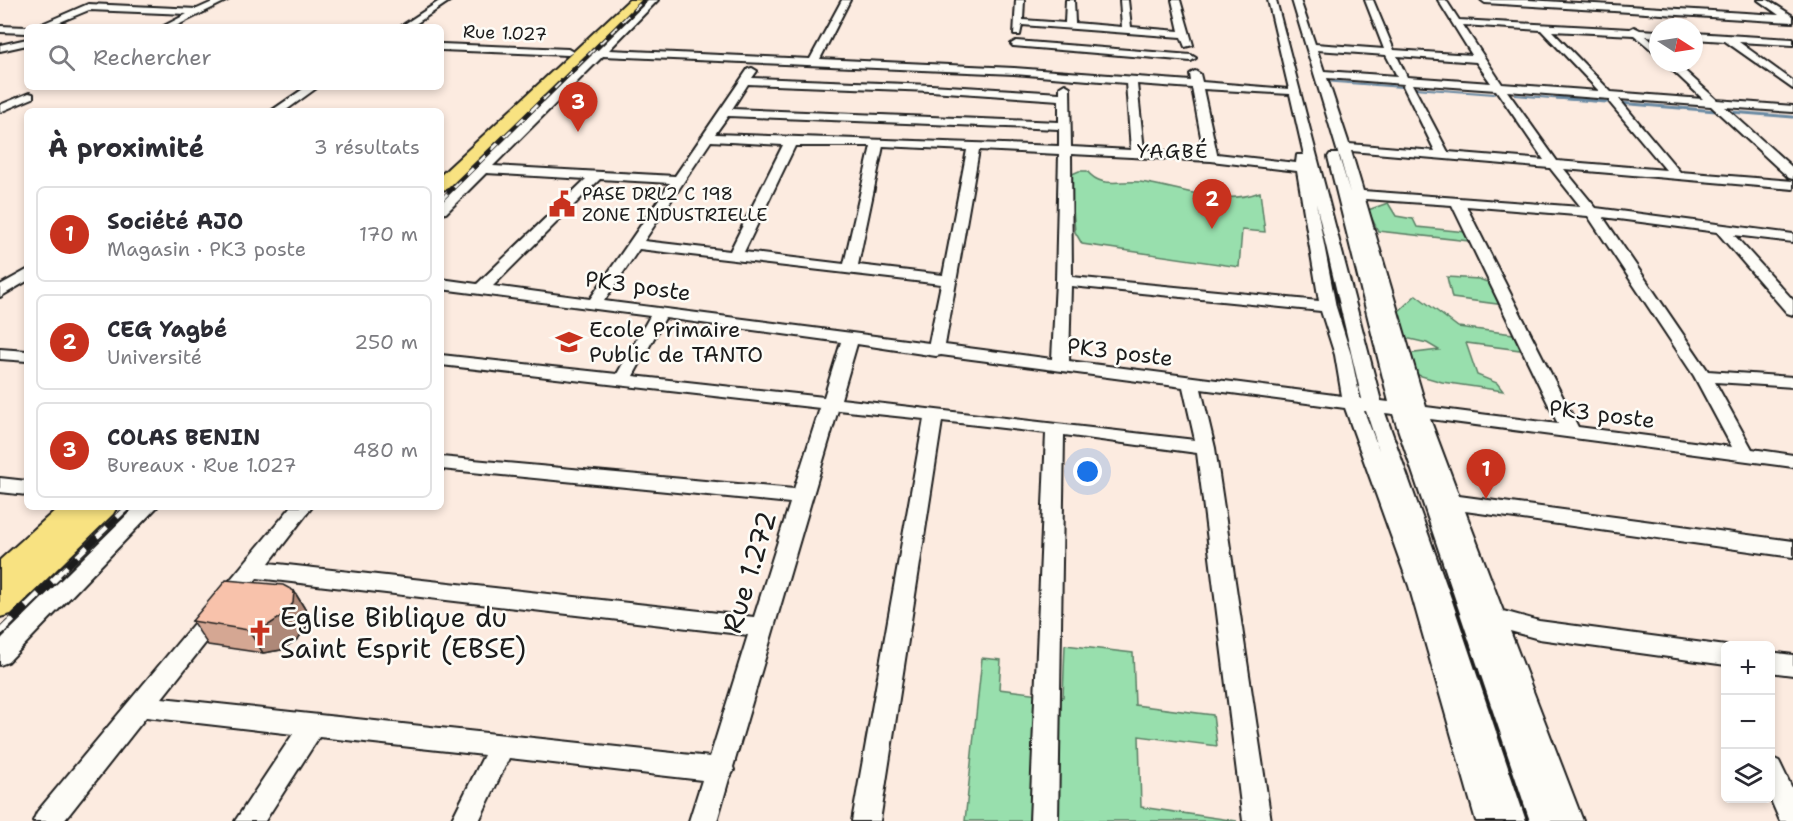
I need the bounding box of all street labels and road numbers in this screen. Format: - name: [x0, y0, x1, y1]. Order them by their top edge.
- street label: Rue 1.027: [463, 20, 547, 46]
- street label: PK3 poste: [583, 264, 693, 308]
- street label: PK3 poste: [1065, 331, 1175, 373]
- street label: PK3 poste: [1547, 393, 1657, 435]
- street label: Rue 1.272: [713, 506, 785, 638]

